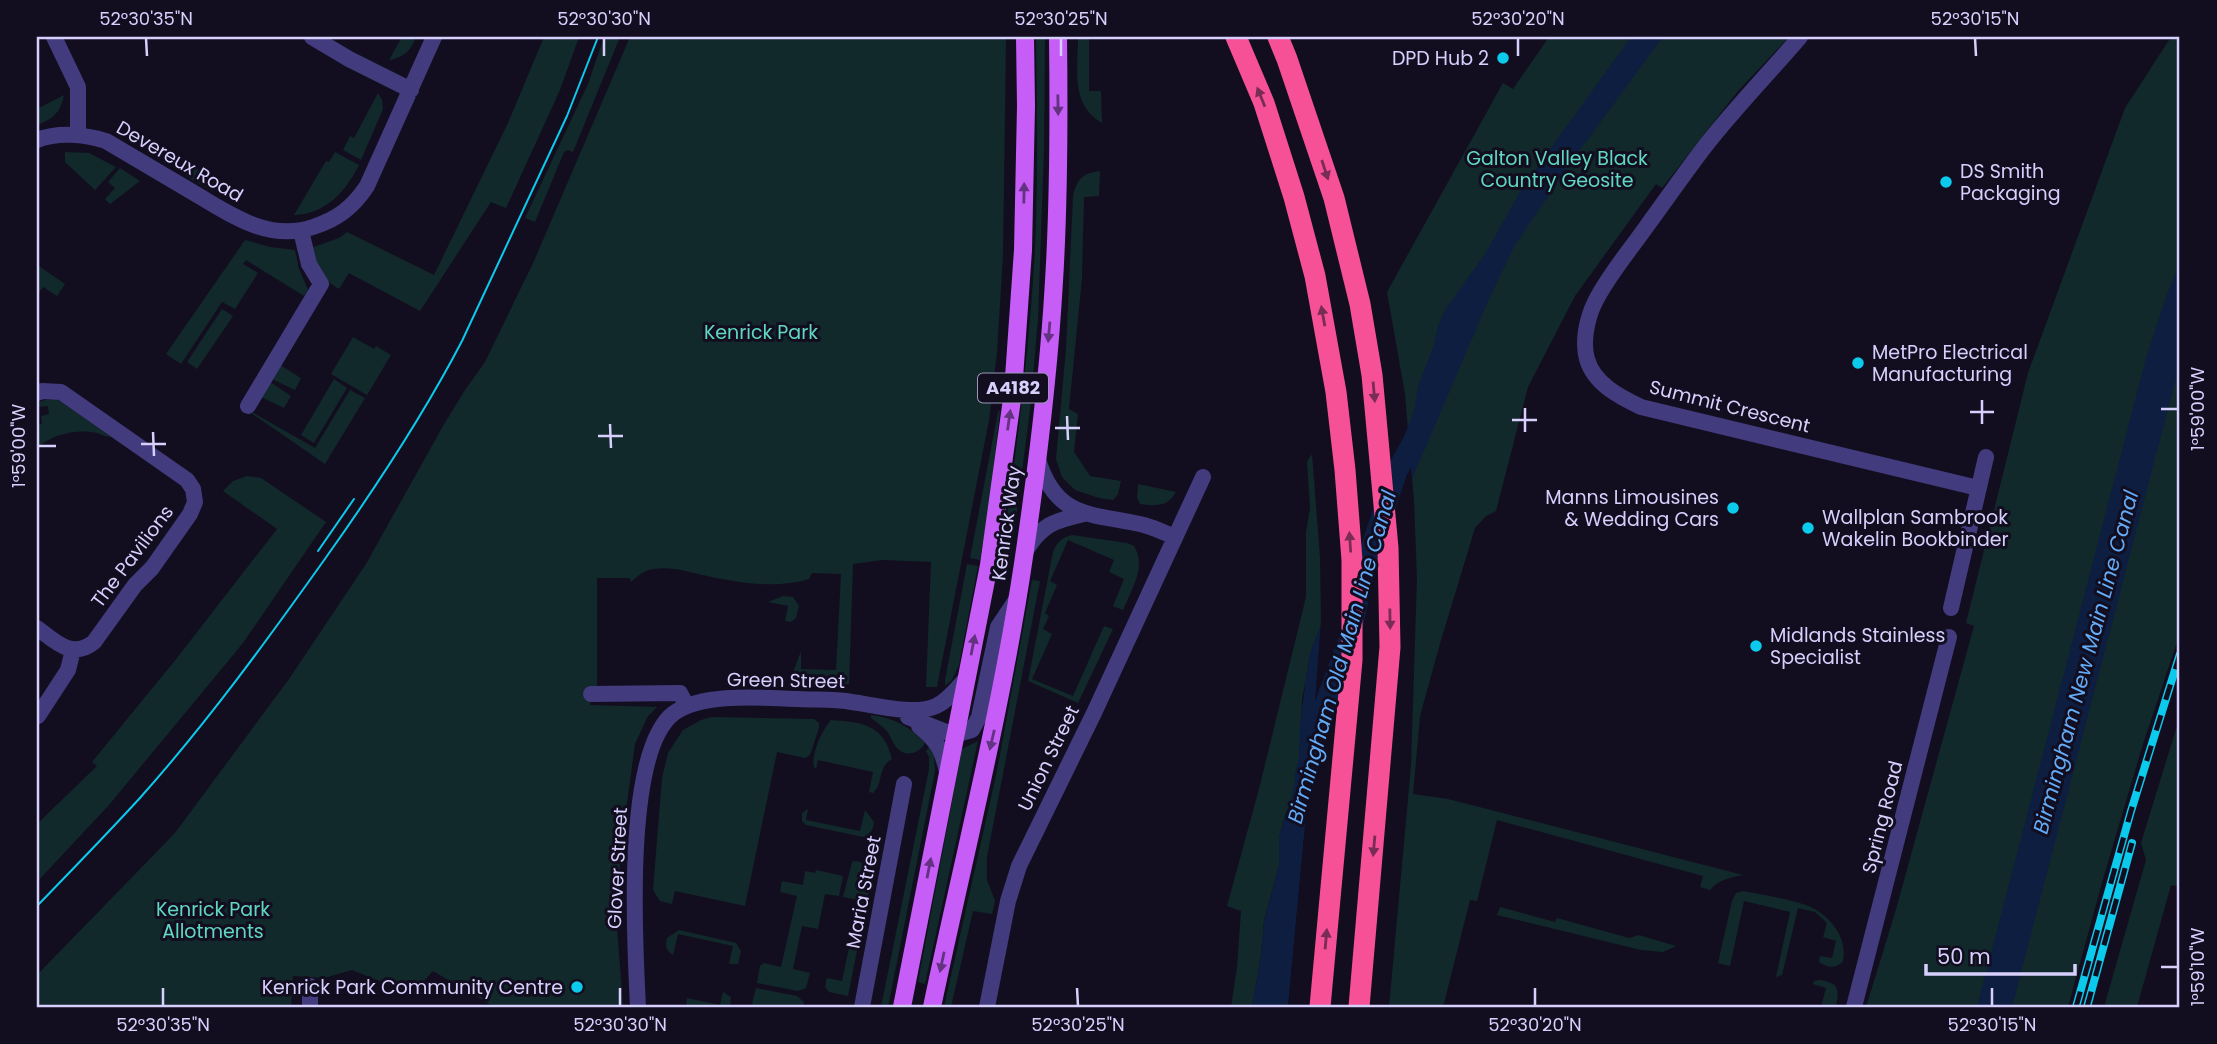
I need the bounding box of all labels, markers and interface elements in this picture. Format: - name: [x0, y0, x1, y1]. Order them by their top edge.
- text: 52°30'35"N: [99, 6, 193, 31]
- text: 52°30'30"N: [557, 6, 651, 31]
- text: 52°30'25"N: [1014, 6, 1108, 31]
- text: 52°30'20"N: [1471, 6, 1565, 31]
- text: 52°30'15"N: [1931, 6, 2019, 31]
- place label: DPD Hub 2: [1392, 45, 1489, 72]
- marker: DPD Hub 2: [1495, 50, 1511, 66]
- one-way arrow: [1255, 87, 1266, 108]
- one-way arrow: [1053, 94, 1064, 116]
- street label: Devereux Road: [111, 114, 248, 209]
- park label: Galton Valley Black Country Geosite: [1466, 145, 1648, 194]
- place label: DS Smith Packaging: [1960, 158, 2061, 207]
- one-way arrow: [1320, 160, 1331, 181]
- marker: DS Smith Packaging: [1938, 174, 1954, 190]
- one-way arrow: [1018, 182, 1030, 204]
- one-way arrow: [1317, 305, 1328, 327]
- park label: Kenrick Park: [704, 319, 818, 346]
- one-way arrow: [1044, 321, 1055, 343]
- place label: MetPro Electrical Manufacturing: [1872, 339, 2028, 388]
- marker: MetPro Electrical Manufacturing: [1850, 355, 1866, 371]
- text: 1°59'00"W: [2185, 367, 2210, 451]
- street label: Summit Crescent: [1647, 373, 1813, 440]
- road number: A4182: [978, 374, 1048, 402]
- one-way arrow: [1368, 381, 1379, 403]
- text: 1°59'00"W: [6, 404, 31, 488]
- one-way arrow: [1004, 409, 1015, 431]
- street label: Kenrick Way: [985, 464, 1028, 582]
- place label: Manns Limousines & Wedding Cars: [1545, 484, 1719, 533]
- water label: Birmingham Old Main Line Canal: [1280, 486, 1403, 827]
- water label: Birmingham New Main Line Canal: [2026, 486, 2146, 837]
- street label: The Pavilions: [85, 499, 180, 613]
- marker: Manns Limousines & Wedding Cars: [1725, 500, 1741, 516]
- place label: Wallplan Sambrook Wakelin Bookbinder: [1822, 504, 2009, 553]
- marker: Wallplan Sambrook Wakelin Bookbinder: [1800, 520, 1816, 536]
- one-way arrow: [1344, 530, 1355, 552]
- one-way arrow: [1384, 608, 1395, 630]
- place label: Midlands Stainless Specialist: [1770, 622, 1945, 671]
- one-way arrow: [968, 634, 979, 656]
- marker: Midlands Stainless Specialist: [1748, 638, 1764, 654]
- street label: Green Street: [727, 666, 845, 695]
- street label: Union Street: [1011, 701, 1086, 816]
- one-way arrow: [986, 729, 997, 751]
- street label: Spring Road: [1855, 758, 1910, 876]
- street label: Glover Street: [601, 806, 634, 930]
- street label: Maria Street: [839, 833, 888, 951]
- one-way arrow: [1368, 835, 1379, 857]
- one-way arrow: [923, 857, 934, 879]
- park label: Kenrick Park Allotments: [156, 896, 270, 945]
- text: 1°59'10"W: [2185, 927, 2210, 1006]
- one-way arrow: [1321, 928, 1332, 950]
- scale bar: [1926, 932, 2075, 976]
- text: 50 m: [1937, 942, 1991, 971]
- one-way arrow: [936, 951, 947, 973]
- place label: Kenrick Park Community Centre: [262, 974, 563, 1001]
- marker: Kenrick Park Community Centre: [569, 979, 585, 995]
- text: 52°30'35"N: [116, 1012, 210, 1037]
- text: 52°30'30"N: [573, 1012, 667, 1037]
- text: 52°30'25"N: [1031, 1012, 1125, 1037]
- text: 52°30'20"N: [1488, 1012, 1582, 1037]
- text: 52°30'15"N: [1948, 1012, 2036, 1037]

